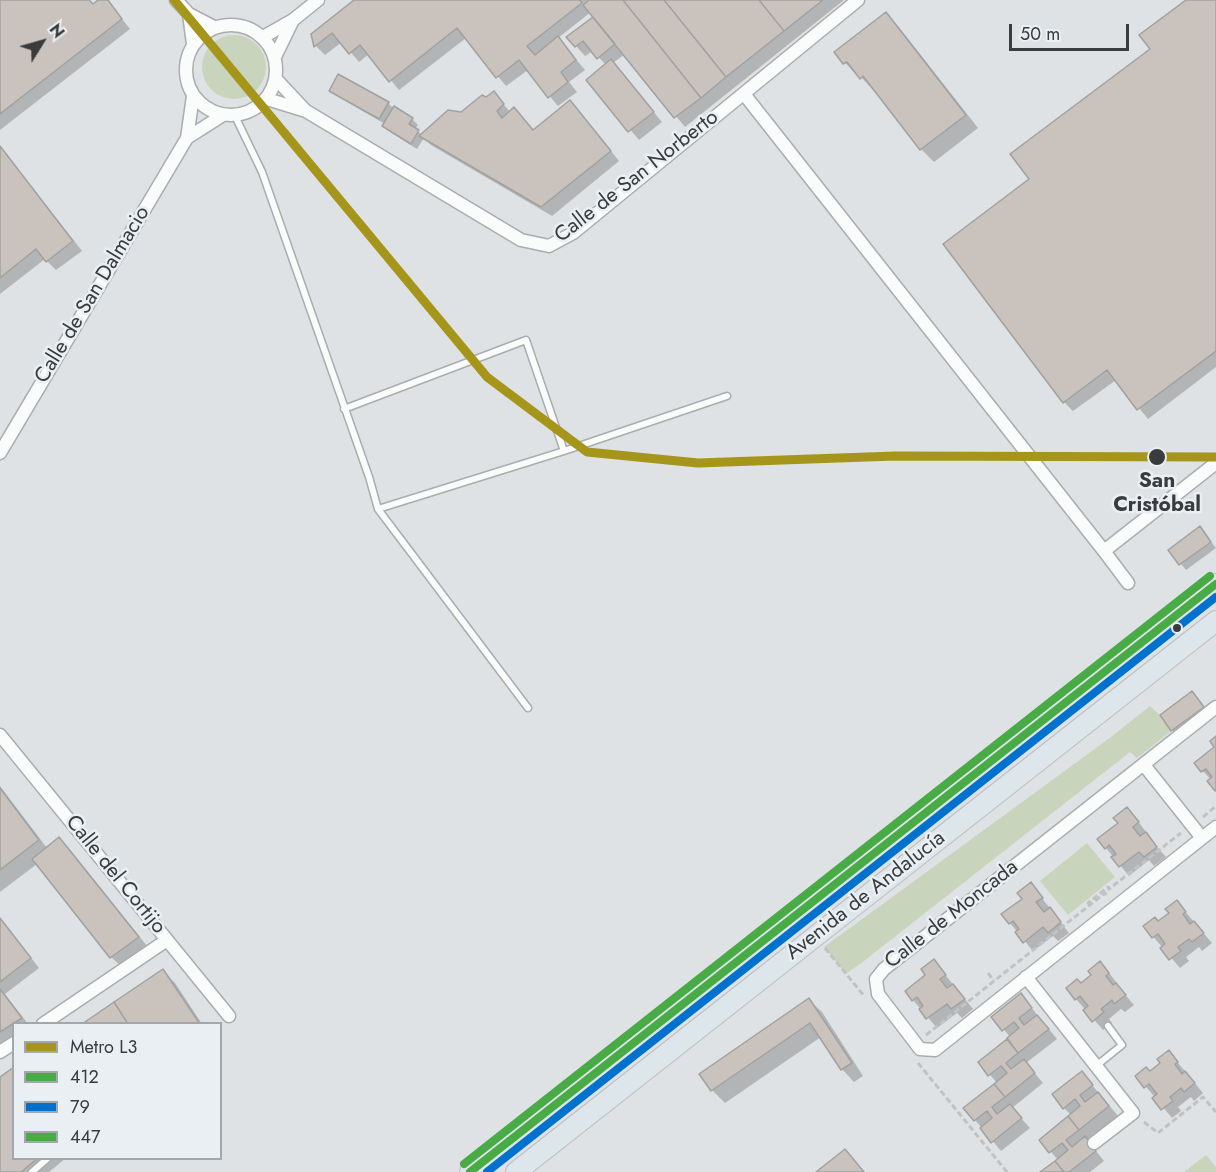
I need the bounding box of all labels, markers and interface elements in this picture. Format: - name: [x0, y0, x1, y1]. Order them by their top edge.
- north arrow: [12, 12, 72, 72]
- scale bar: [1012, 12, 1132, 50]
- text: N: [44, 19, 70, 43]
- text: 50 m: [1020, 21, 1060, 47]
- street label: Calle de San Norberto: [550, 105, 724, 249]
- street label: Calle de San Dalmacio: [30, 202, 156, 388]
- marker: San Cristóbal: [1147, 447, 1167, 467]
- place label: San Cristóbal: [1113, 469, 1201, 519]
- unlabelled marker: [1171, 622, 1183, 634]
- street label: Calle del Cortijo: [59, 811, 171, 939]
- street label: Avenida de Andalucía: [781, 826, 951, 966]
- street label: Calle de Moncada: [880, 855, 1024, 975]
- legend: [12, 1022, 222, 1160]
- text: Metro L3: [70, 1034, 137, 1060]
- text: 412: [70, 1064, 99, 1090]
- text: 79: [70, 1094, 90, 1120]
- text: 447: [70, 1124, 100, 1150]

